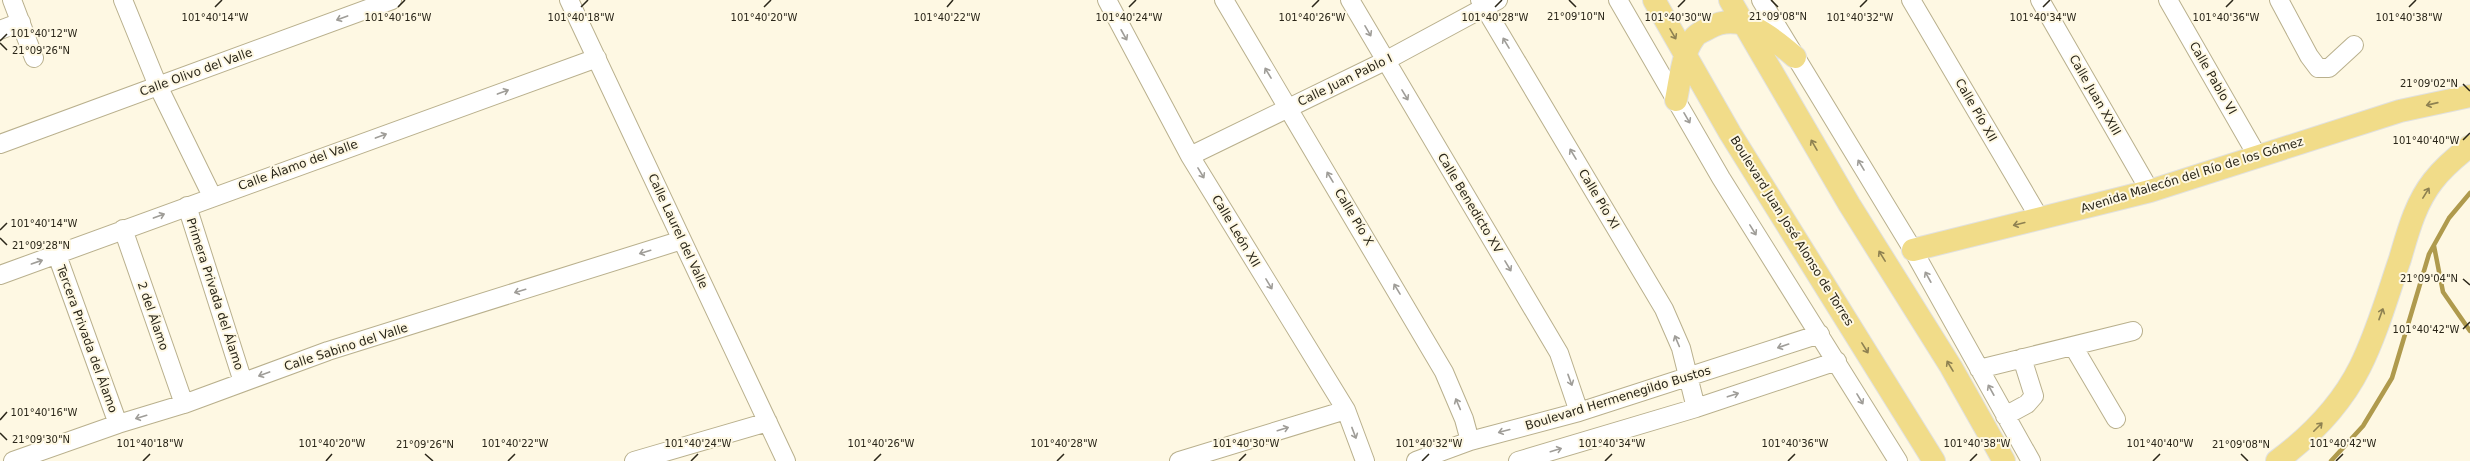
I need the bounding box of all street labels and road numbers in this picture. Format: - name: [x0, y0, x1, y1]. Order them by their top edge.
- street label: Calle Pablo VI: [2187, 39, 2239, 117]
- street label: Calle Olivo del Valle: [138, 45, 254, 99]
- street label: Calle Juan Pablo I: [1296, 51, 1394, 109]
- street label: Calle Juan XXIII: [2066, 52, 2124, 138]
- street label: Calle Pío XII: [1952, 76, 2000, 144]
- street label: Boulevard Juan José Alonso de Torres: [1727, 134, 1857, 328]
- street label: Avenida Malecón del Río de los Gómez: [2079, 134, 2305, 216]
- street label: Calle Álamo del Valle: [236, 136, 360, 193]
- street label: Calle Benedicto XV: [1435, 151, 1506, 256]
- street label: Calle Pío XI: [1576, 167, 1622, 231]
- street label: Calle Laurel del Valle: [645, 171, 711, 291]
- street label: Calle Pío X: [1332, 186, 1376, 248]
- street label: Calle León XII: [1209, 192, 1263, 270]
- street label: Primera Privada del Álamo: [184, 216, 247, 372]
- street label: Tercera Privada del Álamo: [53, 262, 121, 415]
- street label: 2 del Álamo: [135, 280, 172, 352]
- street label: Calle Sabino del Valle: [282, 320, 410, 374]
- street label: Boulevard Hermenegildo Bustos: [1524, 363, 1712, 433]

